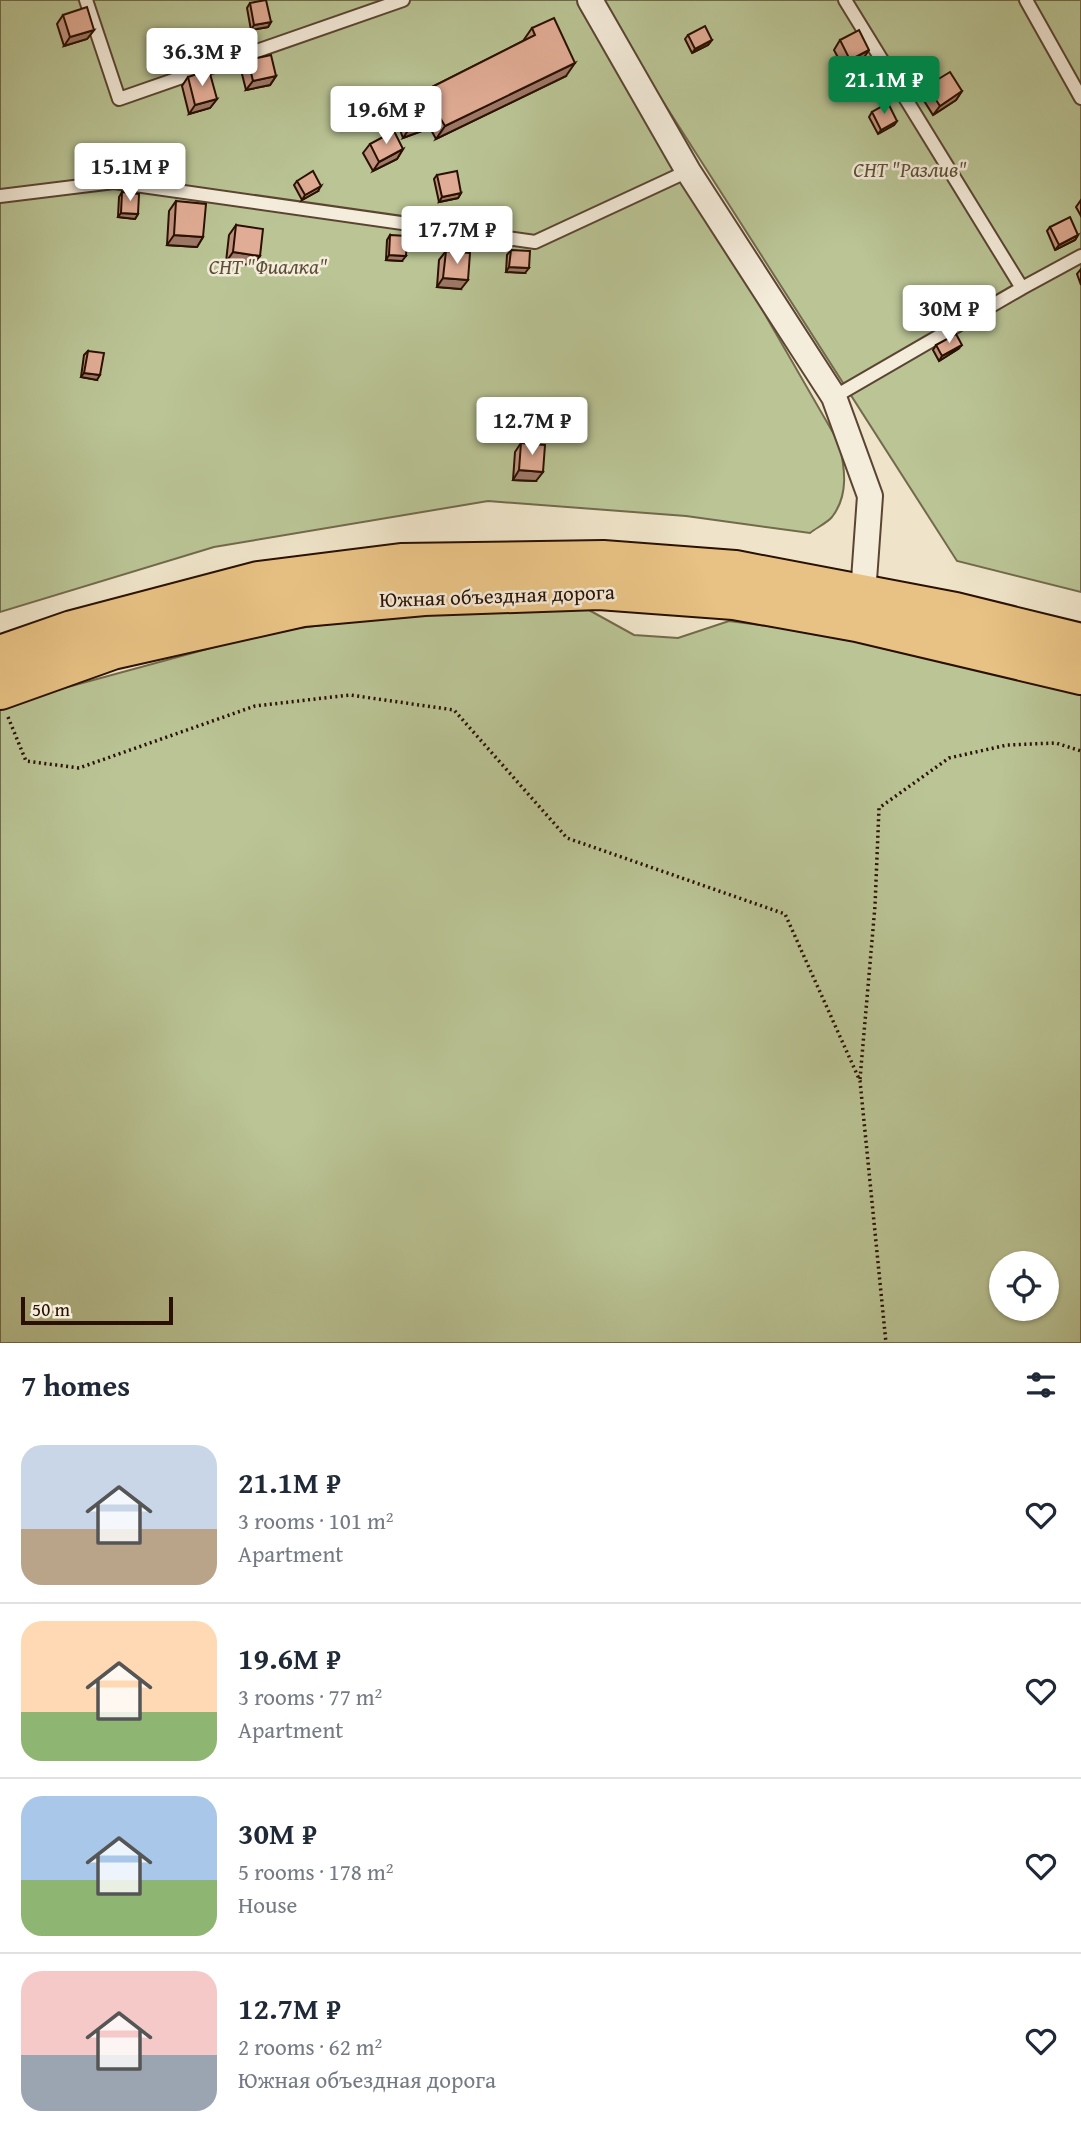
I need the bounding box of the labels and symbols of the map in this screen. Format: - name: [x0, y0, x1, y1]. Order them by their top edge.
- pin: 36.3M ₽: [137, 28, 267, 88]
- pin: 21.1M ₽: [819, 57, 949, 116]
- pin: 19.6M ₽: [321, 86, 451, 146]
- pin: 15.1M ₽: [65, 144, 195, 203]
- park label: СНТ "Разлив": [853, 154, 967, 185]
- pin: 17.7M ₽: [392, 206, 522, 266]
- park label: СНТ "Фиалка": [209, 251, 328, 282]
- pin: 30M ₽: [900, 286, 998, 345]
- pin: 12.7M ₽: [467, 398, 597, 457]
- street label: Южная объездная дорога: [379, 576, 615, 615]
- scale bar: [21, 1294, 173, 1326]

